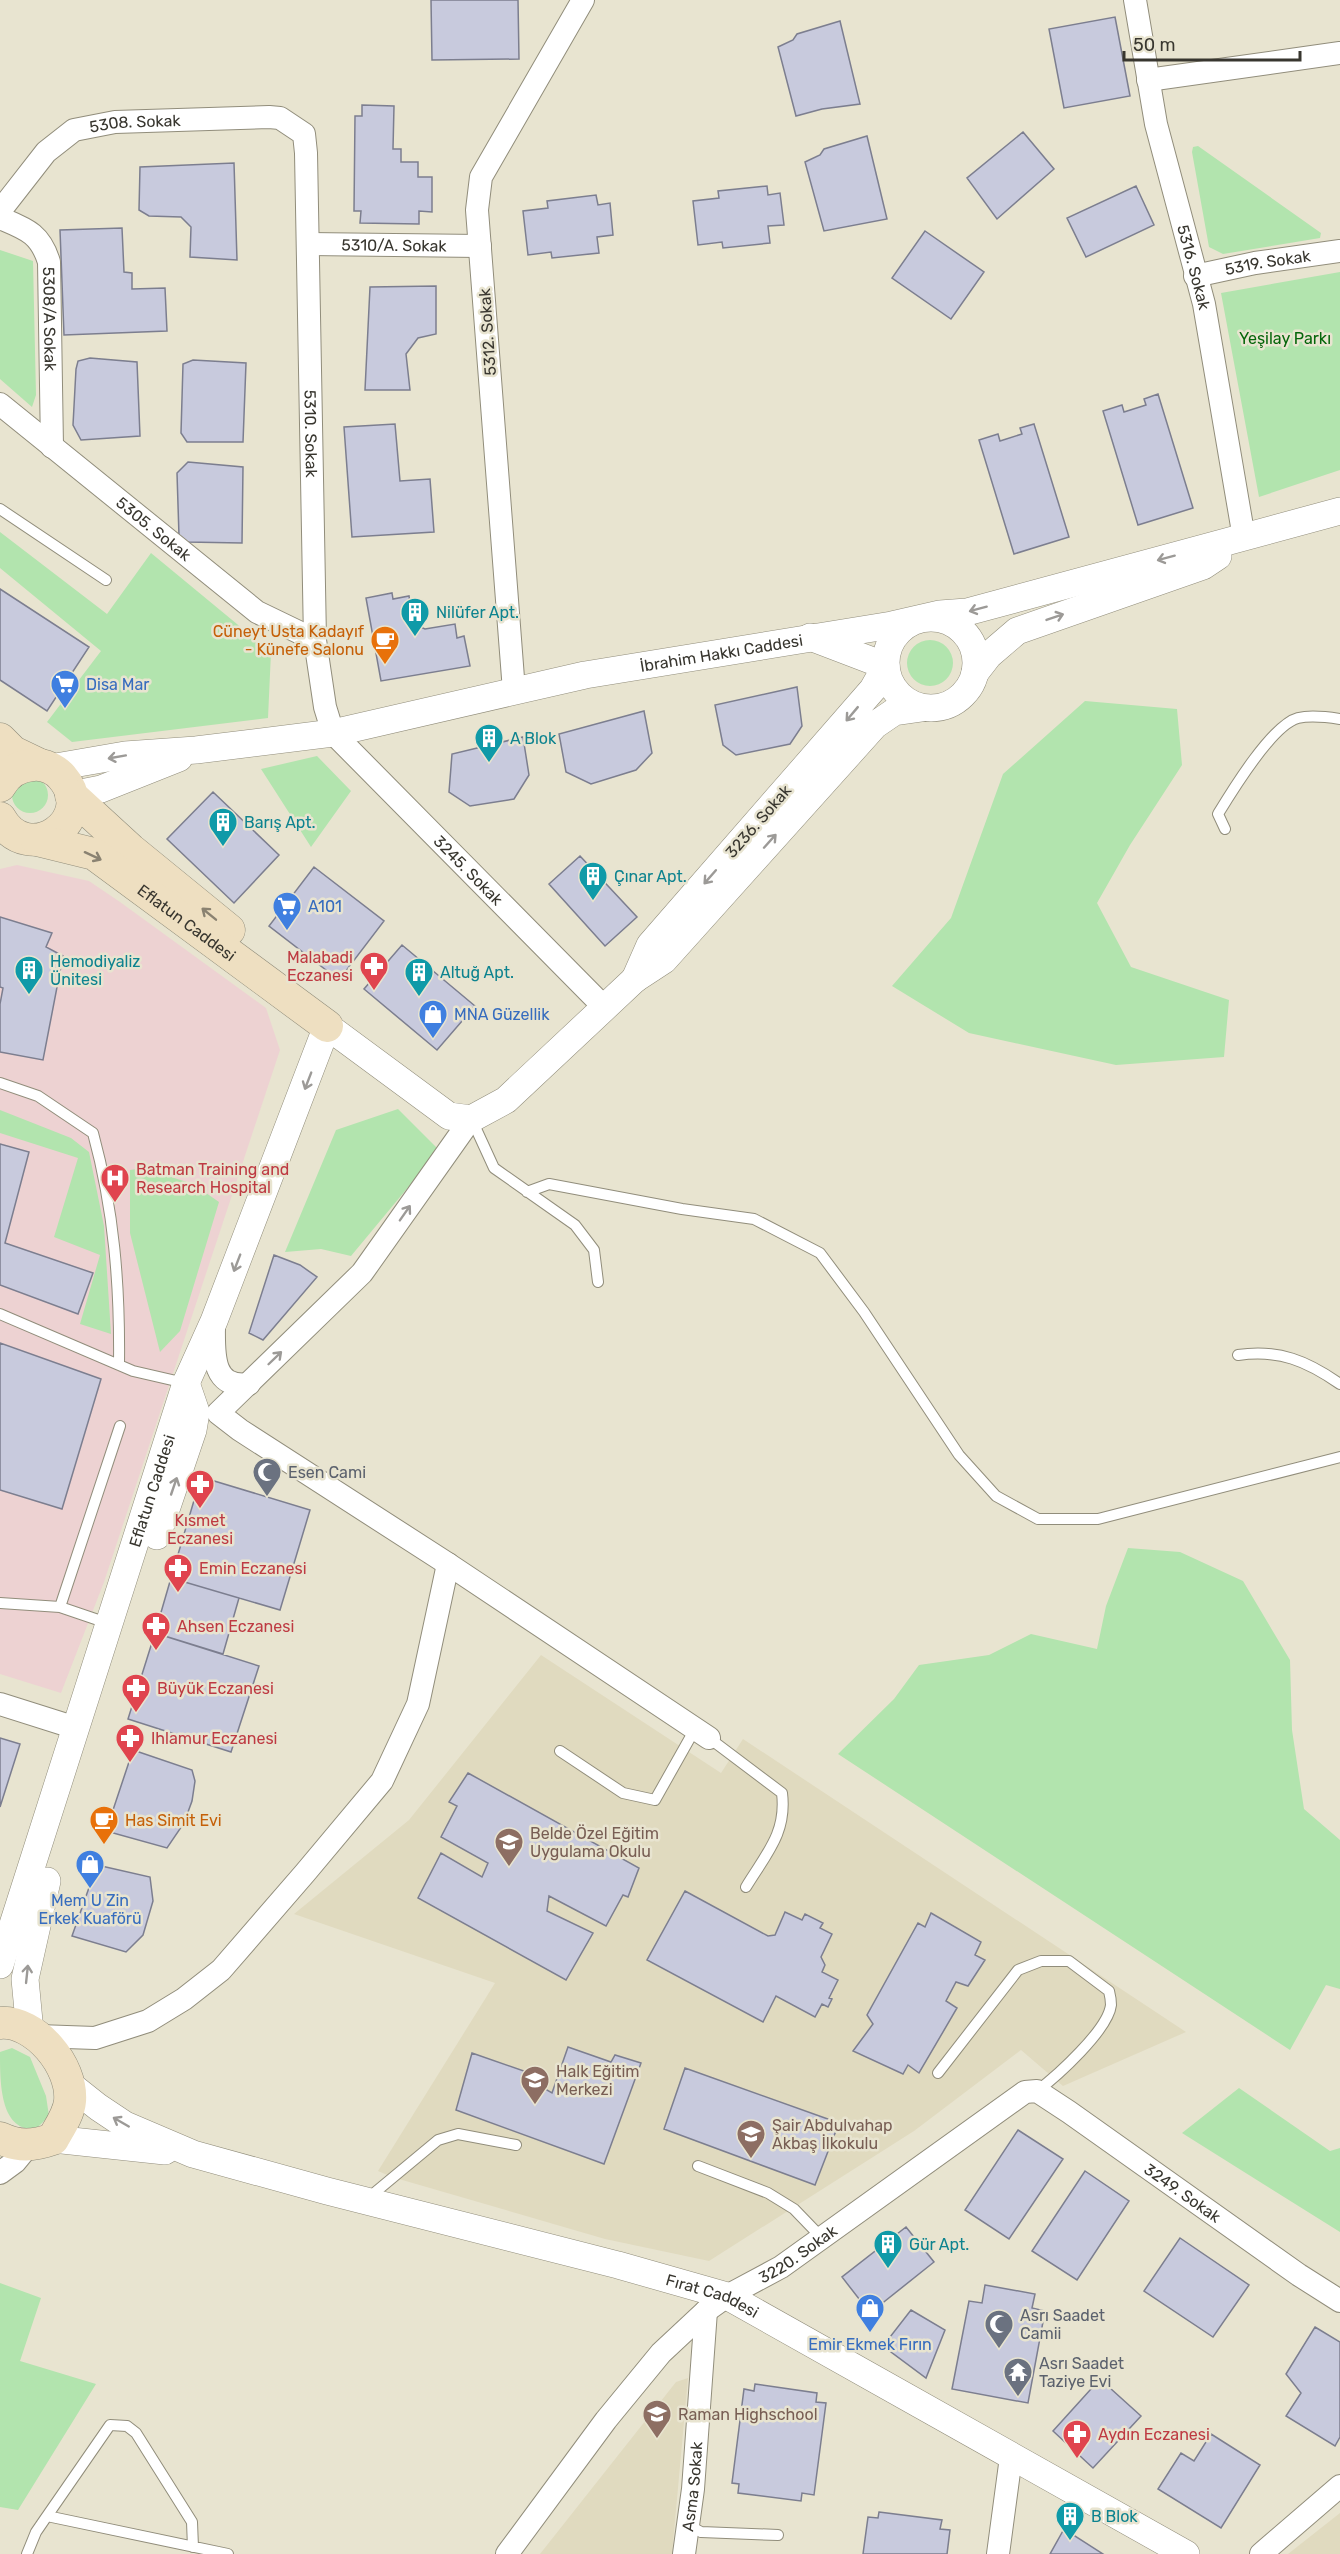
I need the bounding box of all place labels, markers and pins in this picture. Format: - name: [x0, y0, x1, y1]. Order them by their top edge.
- building icon: Nilüfer Apt.: [399, 596, 431, 638]
- place label: Nilüfer Apt.: [436, 603, 519, 622]
- place label: Cüneyt Usta Kadayıf - Künefe Salonu: [213, 622, 365, 659]
- cafe icon: Cüneyt Usta Kadayıf - Künefe Salonu: [369, 624, 401, 666]
- supermarket icon: Disa Mar: [49, 668, 81, 710]
- place label: Disa Mar: [86, 675, 149, 694]
- building icon: A Blok: [473, 722, 505, 764]
- place label: A Blok: [510, 729, 557, 748]
- building icon: Barış Apt.: [207, 806, 239, 848]
- place label: Barış Apt.: [244, 813, 316, 832]
- building icon: Çınar Apt.: [577, 860, 609, 902]
- place label: Çınar Apt.: [614, 867, 687, 886]
- supermarket icon: A101: [271, 890, 303, 932]
- place label: A101: [308, 897, 342, 916]
- place label: Malabadi Eczanesi: [287, 948, 353, 985]
- pharmacy icon: Malabadi Eczanesi: [358, 950, 390, 992]
- place label: Hemodiyaliz Ünitesi: [50, 952, 140, 989]
- building icon: Hemodiyaliz Ünitesi: [13, 954, 45, 996]
- building icon: Altuğ Apt.: [403, 956, 435, 998]
- place label: Altuğ Apt.: [440, 963, 514, 982]
- shop icon: MNA Güzellik: [417, 998, 449, 1040]
- place label: MNA Güzellik: [454, 1005, 550, 1024]
- place label: Batman Training and Research Hospital: [136, 1160, 289, 1197]
- hospital icon: Batman Training and Research Hospital: [99, 1162, 131, 1204]
- mosque icon: Esen Cami: [251, 1456, 283, 1498]
- place label: Esen Cami: [288, 1463, 366, 1482]
- pharmacy icon: Kısmet Eczanesi: [184, 1468, 216, 1510]
- place label: Kısmet Eczanesi: [167, 1511, 233, 1548]
- pharmacy icon: Emin Eczanesi: [162, 1552, 194, 1594]
- place label: Emin Eczanesi: [199, 1559, 307, 1578]
- pharmacy icon: Ahsen Eczanesi: [140, 1610, 172, 1652]
- place label: Ahsen Eczanesi: [177, 1617, 294, 1636]
- pharmacy icon: Büyük Eczanesi: [120, 1672, 152, 1714]
- place label: Büyük Eczanesi: [157, 1679, 274, 1698]
- pharmacy icon: Ihlamur Eczanesi: [114, 1722, 146, 1764]
- place label: Ihlamur Eczanesi: [151, 1729, 277, 1748]
- cafe icon: Has Simit Evi: [88, 1804, 120, 1846]
- place label: Has Simit Evi: [125, 1811, 222, 1830]
- place label: Belde Özel Eğitim Uygulama Okulu: [530, 1824, 659, 1861]
- school or university icon: Belde Özel Eğitim Uygulama Okulu: [493, 1826, 525, 1868]
- shop icon: Mem U Zin Erkek Kuaförü: [74, 1848, 106, 1890]
- place label: Mem U Zin Erkek Kuaförü: [38, 1891, 142, 1928]
- place label: Halk Eğitim Merkezi: [556, 2062, 640, 2099]
- school or university icon: Halk Eğitim Merkezi: [519, 2064, 551, 2106]
- place label: Şair Abdulvahap Akbaş İlkokulu: [772, 2116, 893, 2153]
- school or university icon: Şair Abdulvahap Akbaş İlkokulu: [735, 2118, 767, 2160]
- building icon: Gür Apt.: [872, 2228, 904, 2270]
- place label: Gür Apt.: [909, 2235, 969, 2254]
- shop icon: Emir Ekmek Fırın: [854, 2292, 886, 2334]
- place label: Asrı Saadet Camii: [1020, 2306, 1105, 2343]
- mosque icon: Asrı Saadet Camii: [983, 2308, 1015, 2350]
- place label: Emir Ekmek Fırın: [808, 2335, 932, 2354]
- place label: Asrı Saadet Taziye Evi: [1039, 2354, 1124, 2391]
- temple icon: Asrı Saadet Taziye Evi: [1002, 2356, 1034, 2398]
- school or university icon: Raman Highschool: [641, 2398, 673, 2440]
- place label: Raman Highschool: [678, 2405, 818, 2424]
- pharmacy icon: Aydın Eczanesi: [1061, 2418, 1093, 2460]
- place label: Aydın Eczanesi: [1098, 2425, 1210, 2444]
- building icon: B Blok: [1054, 2500, 1086, 2542]
- place label: B Blok: [1091, 2507, 1138, 2526]

